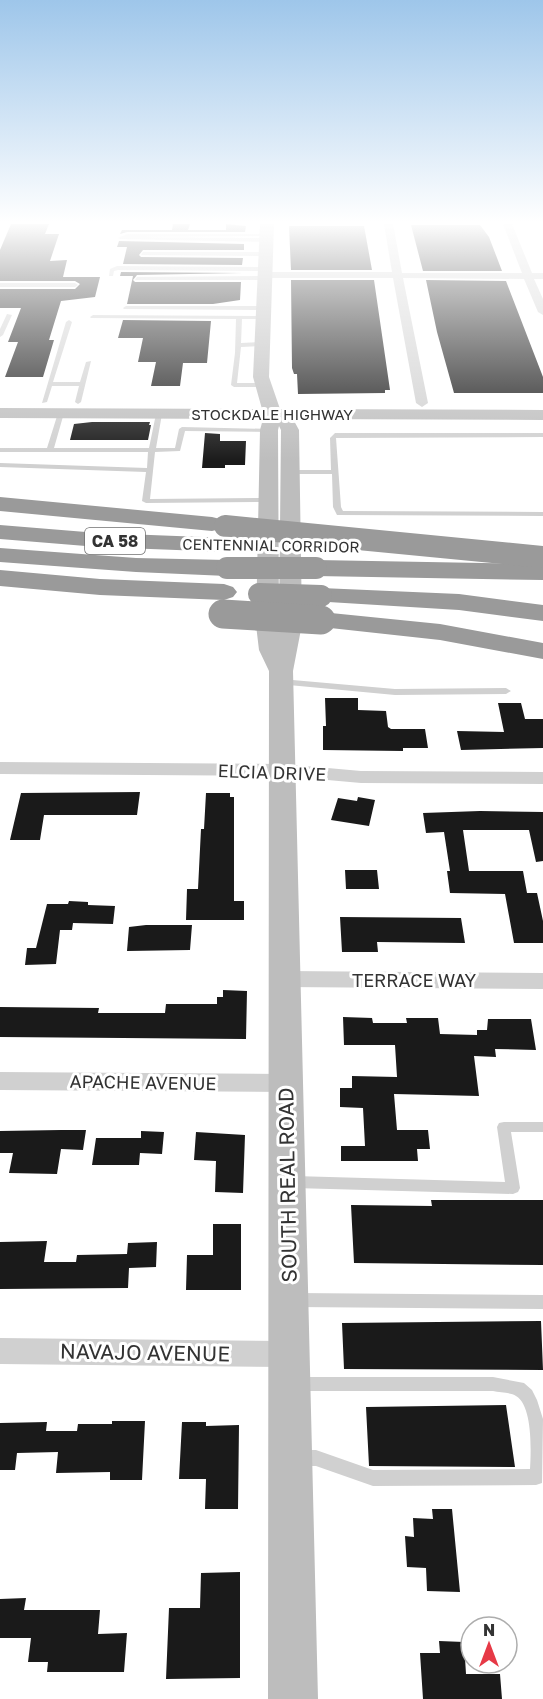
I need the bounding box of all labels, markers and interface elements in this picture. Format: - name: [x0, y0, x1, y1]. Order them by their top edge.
- street label: STOCKDALE HIGHWAY: [191, 405, 353, 423]
- road number: CA 58: [85, 528, 145, 554]
- street label: CENTENNIAL CORRIDOR: [182, 534, 360, 556]
- street label: ELCIA DRIVE: [217, 759, 327, 785]
- street label: TERRACE WAY: [352, 969, 476, 991]
- street label: APACHE AVENUE: [69, 1070, 217, 1094]
- street label: SOUTH REAL ROAD: [272, 1087, 302, 1283]
- street label: NAVAJO AVENUE: [60, 1338, 230, 1366]
- north arrow: [459, 1615, 519, 1675]
- text: N: [483, 1620, 495, 1640]

